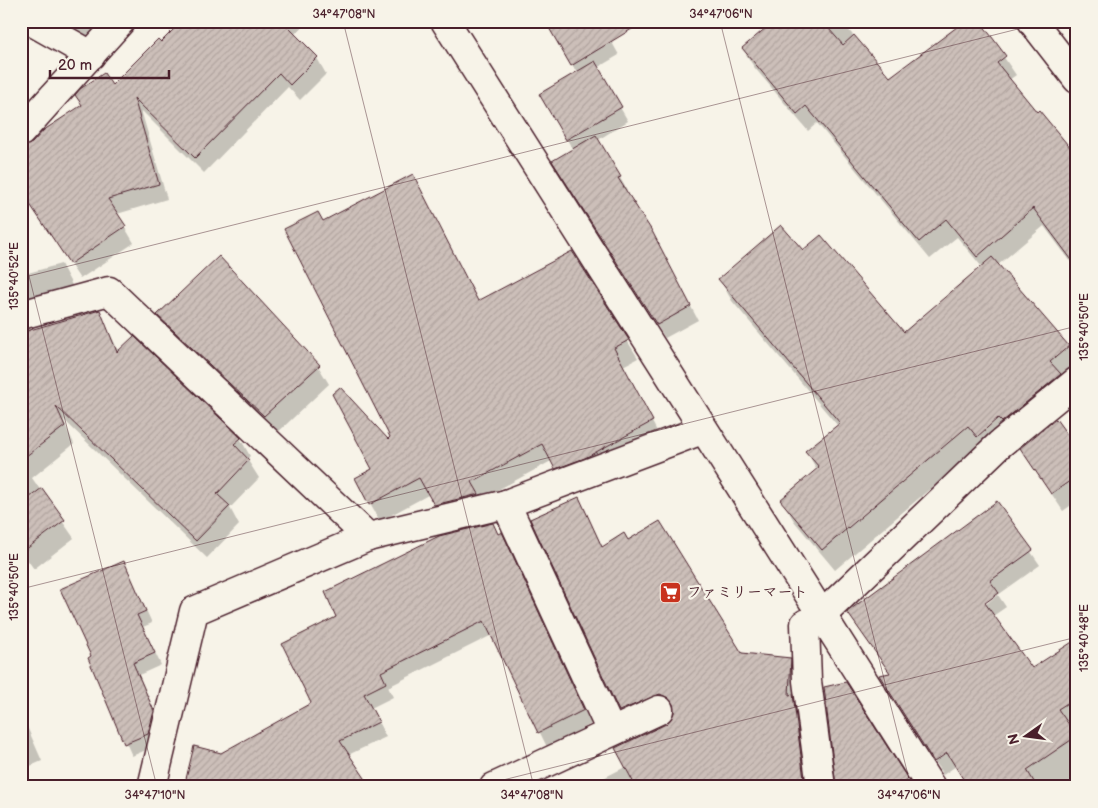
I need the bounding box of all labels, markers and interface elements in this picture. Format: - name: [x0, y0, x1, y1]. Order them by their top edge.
- text: 34°47'08"N: [312, 7, 376, 22]
- text: 34°47'06"N: [689, 7, 753, 22]
- scale bar: [50, 48, 169, 80]
- text: 20 m: [58, 56, 92, 75]
- text: 135°40'52"E: [7, 242, 22, 310]
- text: 135°40'50"E: [1077, 293, 1092, 361]
- text: 135°40'50"E: [7, 553, 22, 621]
- supermarket icon: ファミリーマート: [659, 580, 683, 604]
- place label: ファミリーマート: [687, 583, 808, 602]
- text: 135°40'48"E: [1077, 604, 1092, 672]
- north arrow: [1000, 710, 1050, 760]
- text: N: [1004, 732, 1023, 746]
- text: 34°47'10"N: [125, 788, 185, 803]
- text: 34°47'08"N: [500, 788, 564, 803]
- text: 34°47'06"N: [877, 788, 941, 803]

